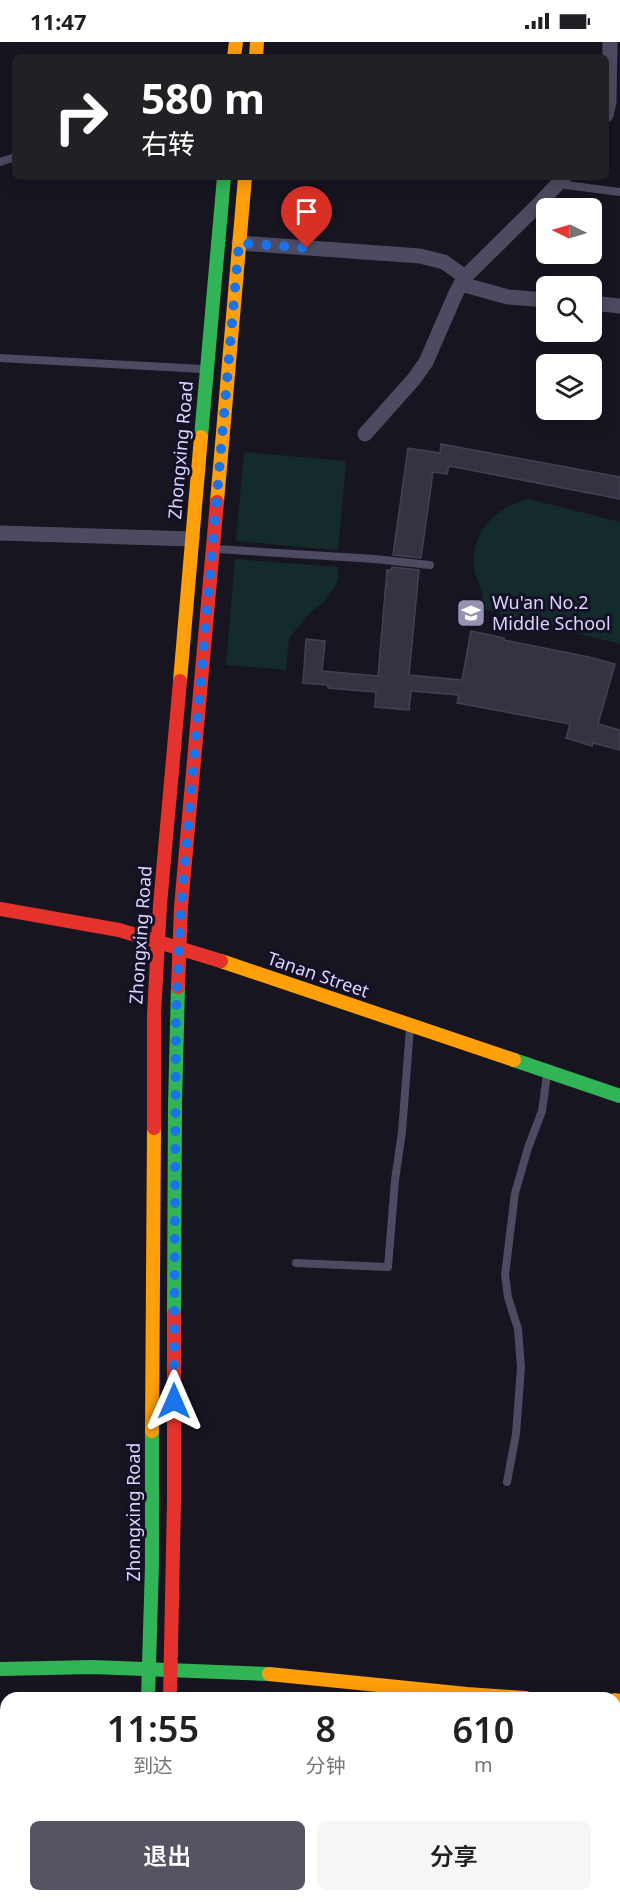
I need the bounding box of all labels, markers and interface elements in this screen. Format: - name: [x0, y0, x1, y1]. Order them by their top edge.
- text: 11:47: [30, 6, 87, 36]
- text: 580 m: [141, 69, 265, 126]
- icon: right: [42, 78, 120, 156]
- text: 右转: [141, 125, 195, 162]
- pin: [281, 186, 332, 248]
- icon: arrive: [290, 195, 323, 228]
- north arrow: [536, 198, 602, 264]
- map controls: [536, 198, 602, 420]
- button: search: [536, 276, 602, 342]
- button: layers: [536, 354, 602, 420]
- street label: Zhongxing Road: [162, 380, 198, 520]
- place label: Wu'an No.2 Middle School: [492, 590, 611, 635]
- school or university icon: Wu'an No.2 Middle School: [455, 597, 487, 629]
- street label: Zhongxing Road: [123, 865, 157, 1005]
- street label: Tanan Street: [264, 945, 373, 1003]
- position arrow: [142, 1369, 206, 1433]
- street label: Zhongxing Road: [121, 1443, 145, 1581]
- text: 11:55: [107, 1704, 199, 1753]
- text: 8: [315, 1704, 336, 1753]
- text: 610: [452, 1705, 514, 1754]
- text: m: [474, 1751, 493, 1778]
- text: 到达: [133, 1752, 173, 1779]
- text: 分钟: [306, 1752, 346, 1779]
- button: 退出: [30, 1821, 305, 1890]
- button: 分享: [317, 1821, 591, 1890]

